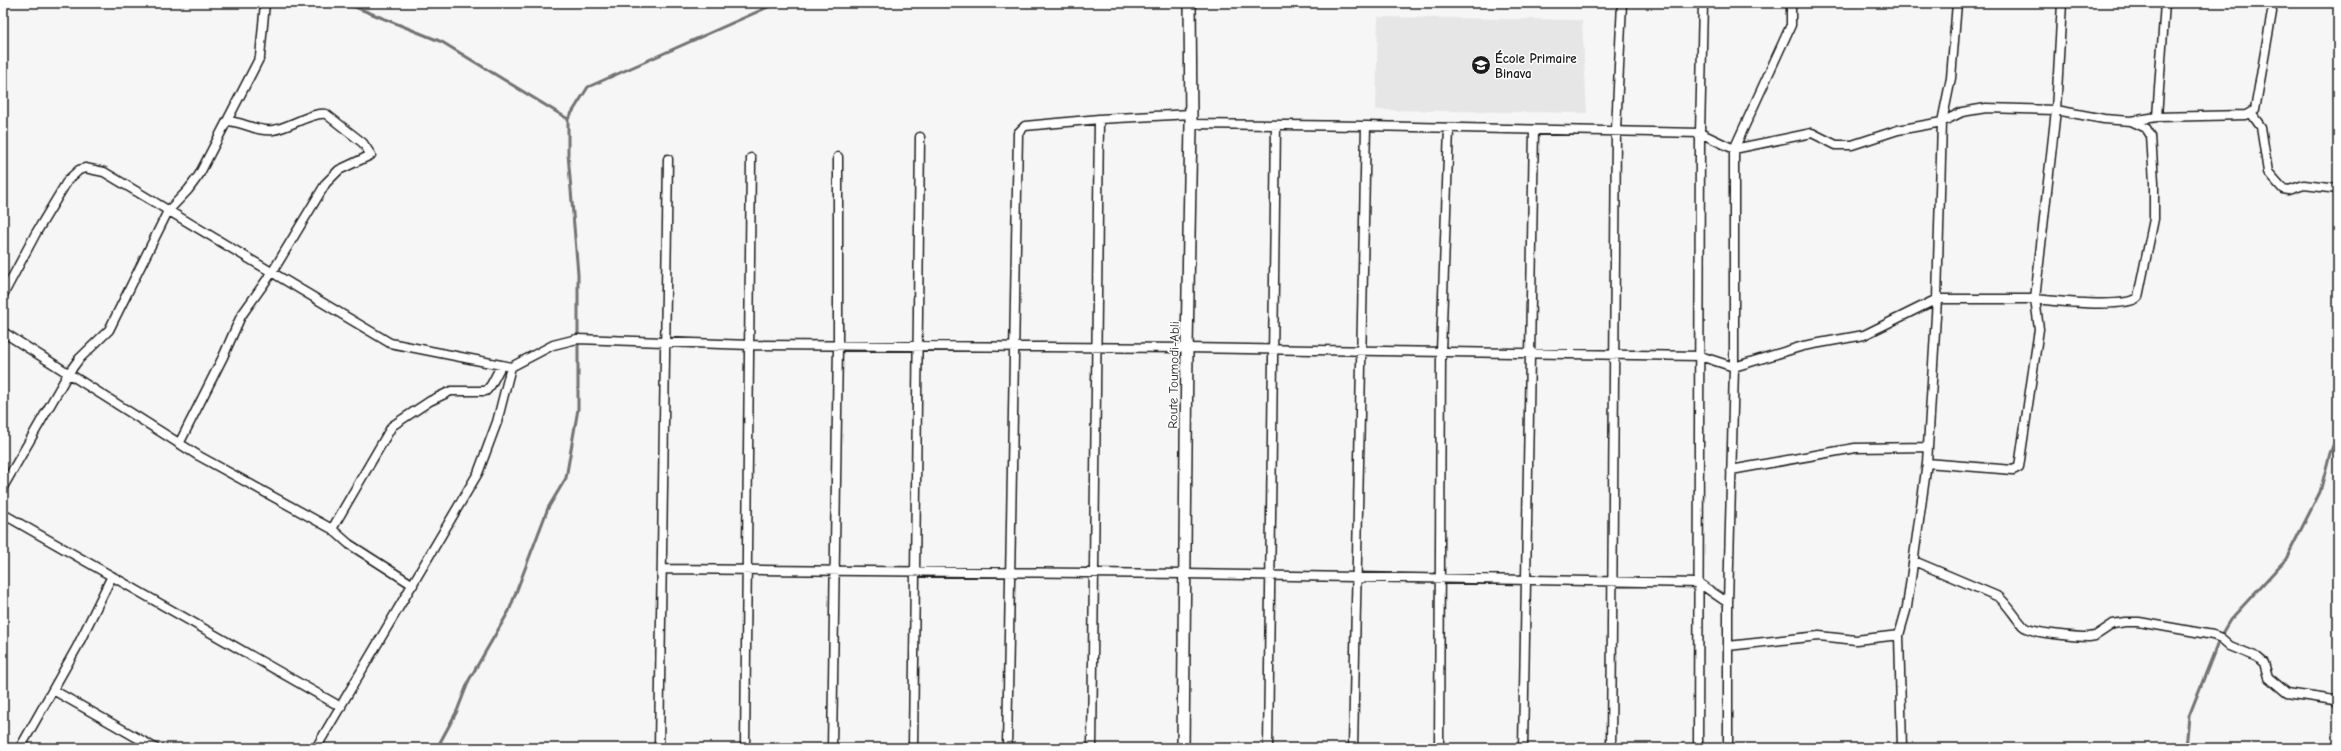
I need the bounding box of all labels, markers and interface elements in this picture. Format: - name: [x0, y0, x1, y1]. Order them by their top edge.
- place label: École Primaire Binava: [1495, 50, 1577, 81]
- school or university icon: École Primaire Binava: [1470, 54, 1492, 76]
- street label: Route Toumodi-Abli: [1165, 321, 1182, 429]

